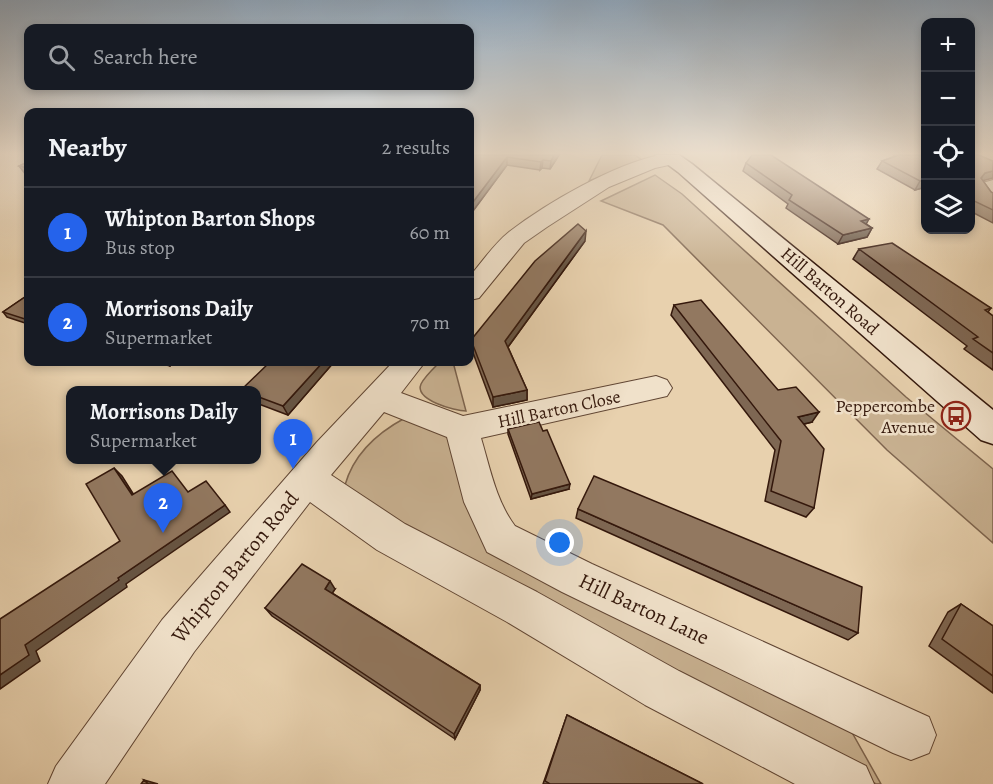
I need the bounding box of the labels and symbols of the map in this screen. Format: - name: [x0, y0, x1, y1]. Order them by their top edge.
- street label: Hill Barton Road: [776, 242, 884, 341]
- street label: Hill Barton Close: [495, 384, 623, 434]
- place label: Peppercombe Avenue: [836, 394, 935, 439]
- bus stop icon: Peppercombe Avenue: [940, 400, 972, 432]
- pin: 1: [274, 420, 312, 469]
- pin: 2: [144, 484, 182, 533]
- street label: Whipton Barton Road: [164, 485, 305, 650]
- your location: [545, 528, 574, 557]
- street label: Hill Barton Lane: [574, 567, 714, 651]

